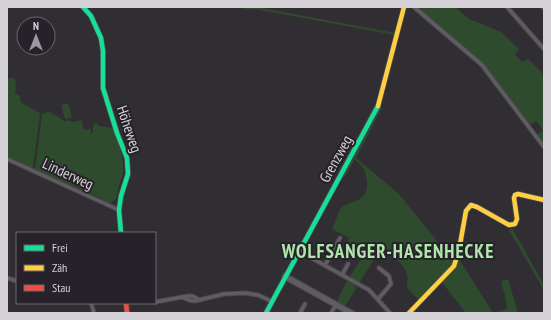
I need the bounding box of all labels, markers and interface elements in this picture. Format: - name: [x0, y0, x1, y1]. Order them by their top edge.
- north arrow: [16, 16, 56, 56]
- text: N: [33, 19, 39, 33]
- street label: Höheweg: [113, 103, 146, 155]
- street label: Grenzweg: [315, 132, 356, 186]
- street label: Linderweg: [40, 153, 97, 194]
- legend: [16, 232, 156, 304]
- district label: WOLFSANGER-HASENHECKE: [281, 239, 494, 263]
- text: Frei: [52, 240, 68, 255]
- text: Zäh: [52, 260, 67, 275]
- text: Stau: [52, 280, 70, 295]

